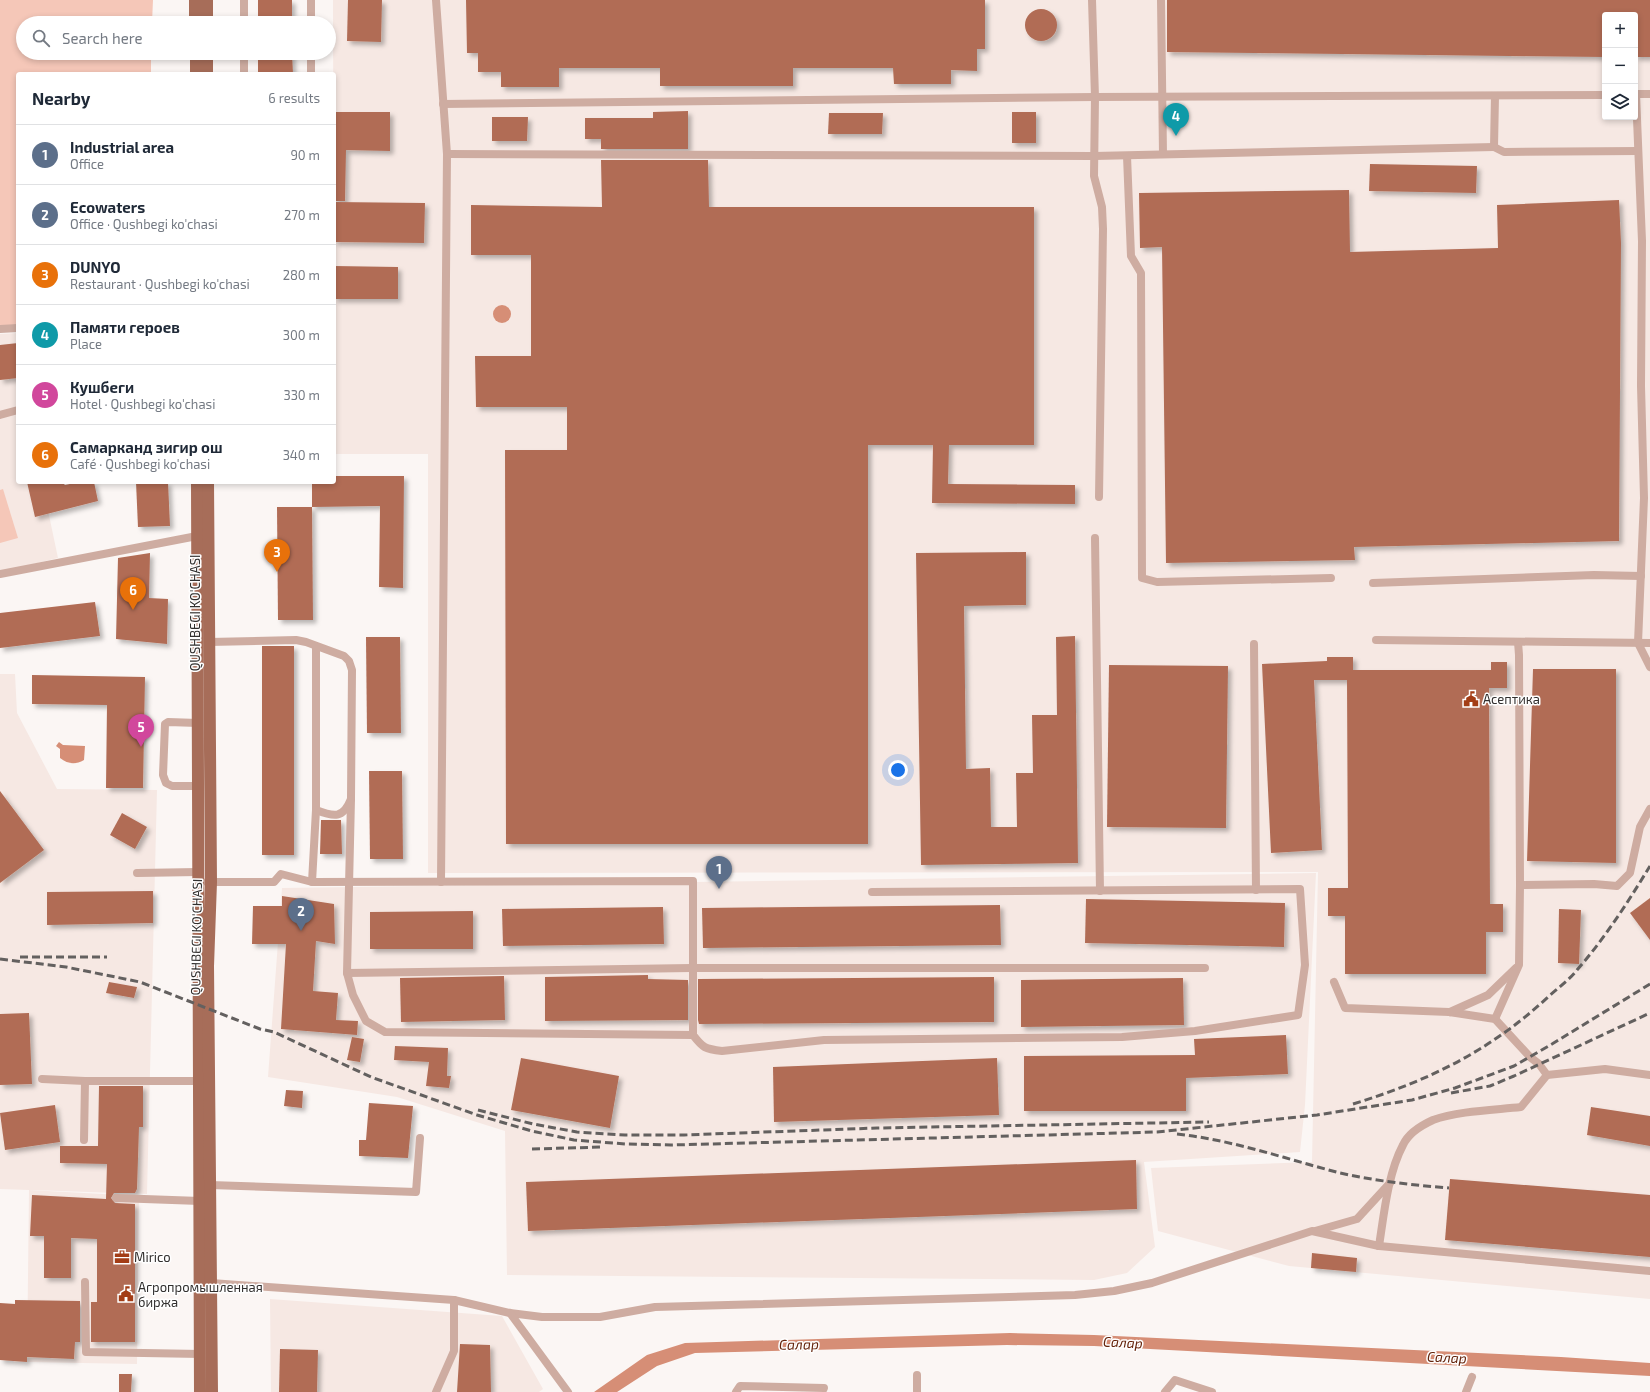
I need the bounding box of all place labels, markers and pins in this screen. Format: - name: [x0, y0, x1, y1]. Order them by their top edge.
- pin: 4: [1163, 103, 1189, 136]
- pin: 3: [264, 539, 290, 572]
- pin: 6: [120, 577, 146, 610]
- public building icon: Асептика: [1462, 690, 1480, 708]
- place label: Асептика: [1483, 691, 1540, 707]
- pin: 5: [128, 714, 154, 747]
- pin: 1: [706, 856, 732, 889]
- pin: 2: [288, 898, 314, 931]
- office icon: Mirico: [113, 1248, 131, 1266]
- place label: Mirico: [134, 1249, 171, 1265]
- place label: Агропромышленная биржа: [138, 1279, 263, 1310]
- public building icon: Агропромышленная биржа: [117, 1285, 135, 1303]

